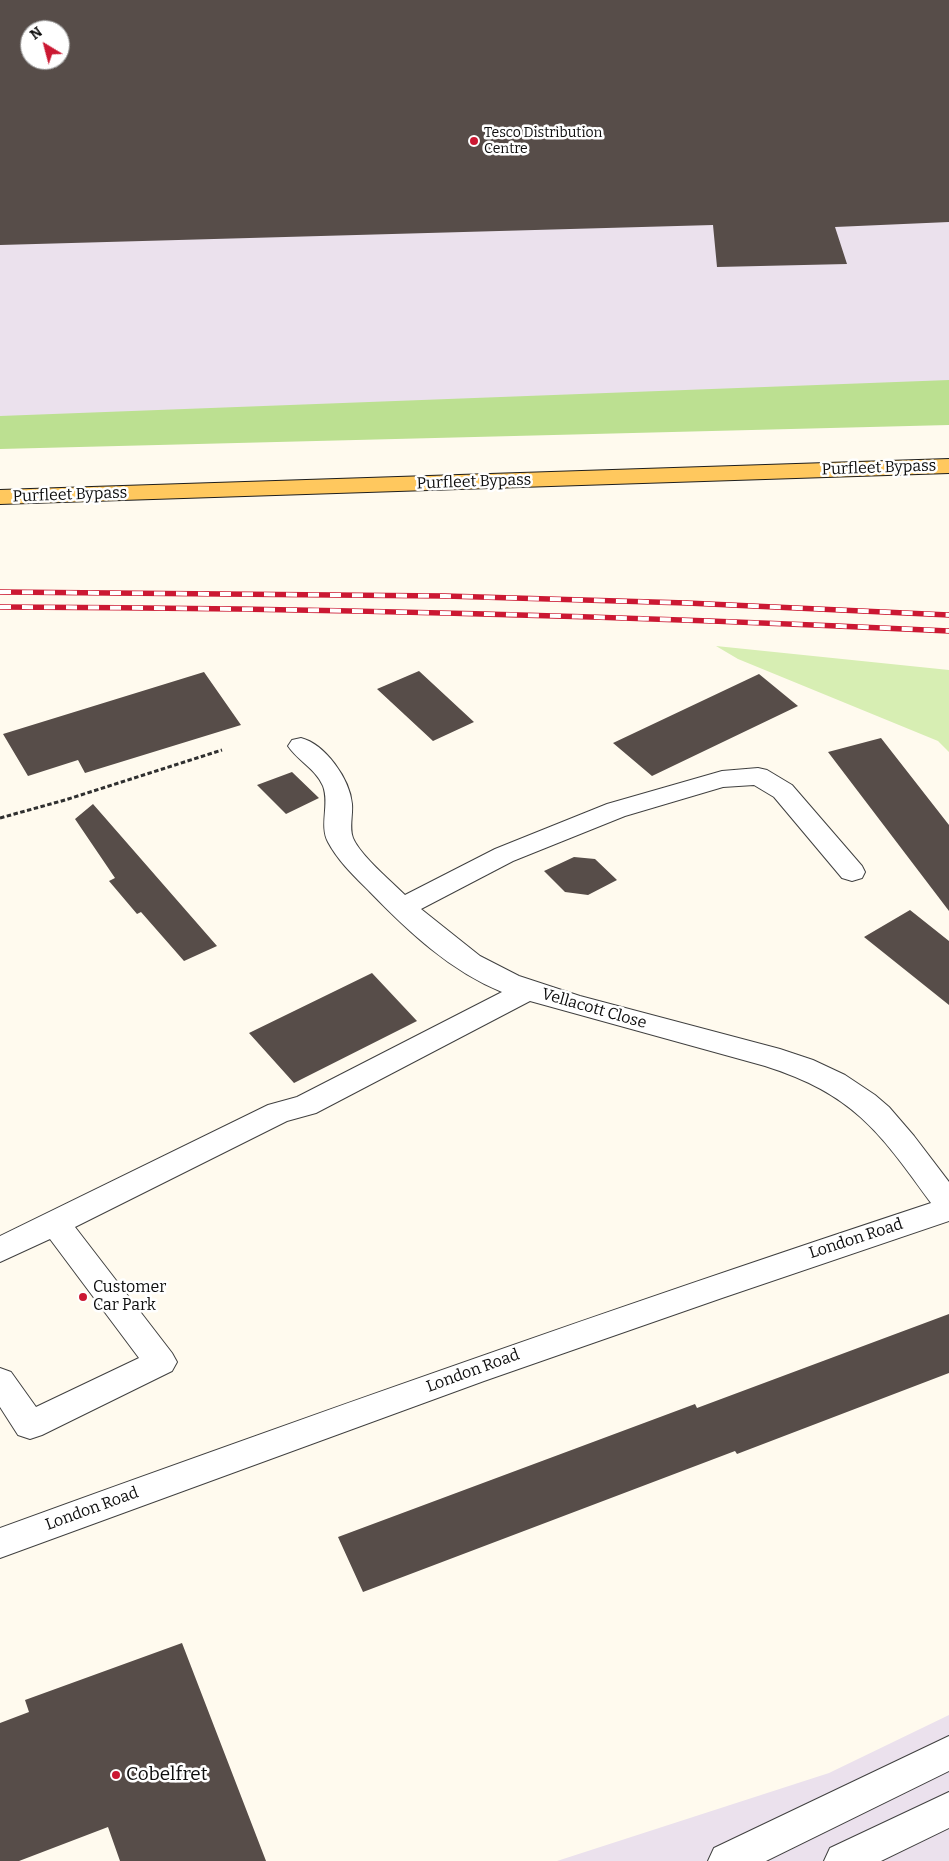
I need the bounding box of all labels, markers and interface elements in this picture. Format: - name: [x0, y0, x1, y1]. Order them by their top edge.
- north arrow: [20, 20, 70, 70]
- text: N: [27, 23, 46, 43]
- place label: Tesco Distribution Centre: [484, 125, 602, 158]
- marker: Tesco Distribution Centre: [468, 135, 480, 147]
- street label: Purfleet Bypass: [821, 456, 937, 480]
- street label: Purfleet Bypass: [416, 470, 532, 494]
- street label: Purfleet Bypass: [12, 483, 128, 507]
- street label: Vellacott Close: [539, 985, 649, 1033]
- street label: London Road: [807, 1215, 905, 1263]
- place label: Customer Car Park: [93, 1278, 166, 1316]
- marker: Customer Car Park: [77, 1291, 89, 1303]
- street label: London Road: [424, 1345, 522, 1397]
- street label: London Road: [43, 1483, 141, 1535]
- place label: Cobelfret: [126, 1764, 208, 1786]
- marker: Cobelfret: [110, 1769, 122, 1781]

